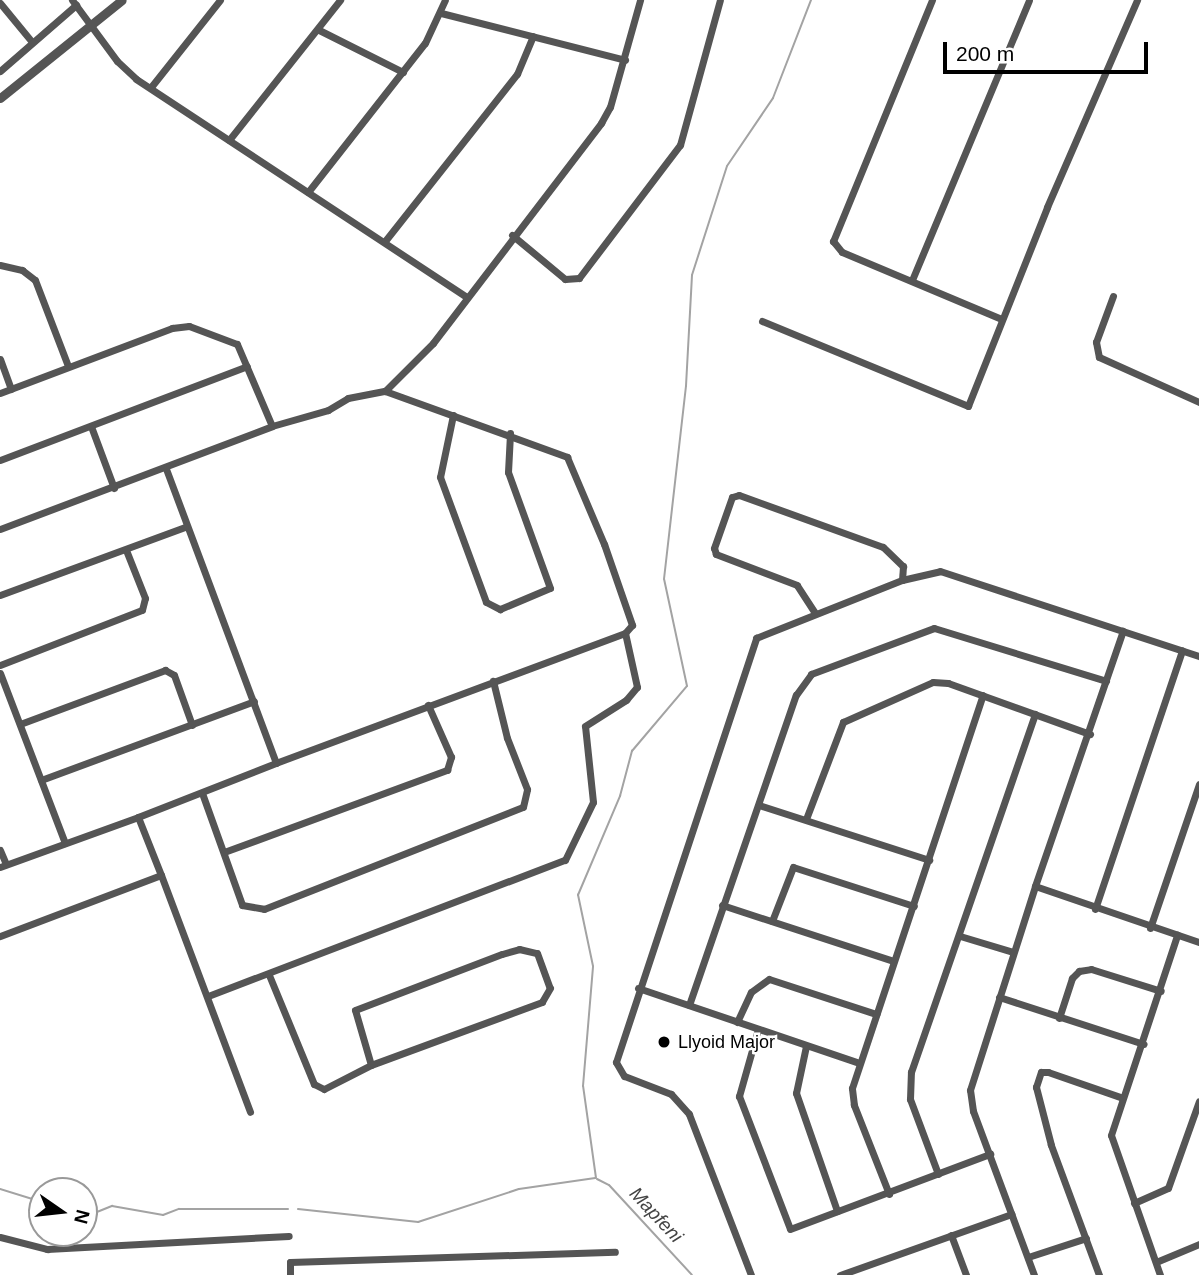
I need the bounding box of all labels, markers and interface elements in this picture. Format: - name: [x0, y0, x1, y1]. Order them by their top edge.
- scale bar: [947, 28, 1152, 72]
- text: 200 m: [956, 42, 1014, 65]
- place label: Llyoid Major: [678, 1031, 775, 1053]
- marker: Llyoid Major: [656, 1034, 672, 1050]
- north arrow: [28, 1177, 98, 1247]
- water label: Mapfeni: [625, 1183, 687, 1247]
- text: N: [70, 1208, 94, 1226]

